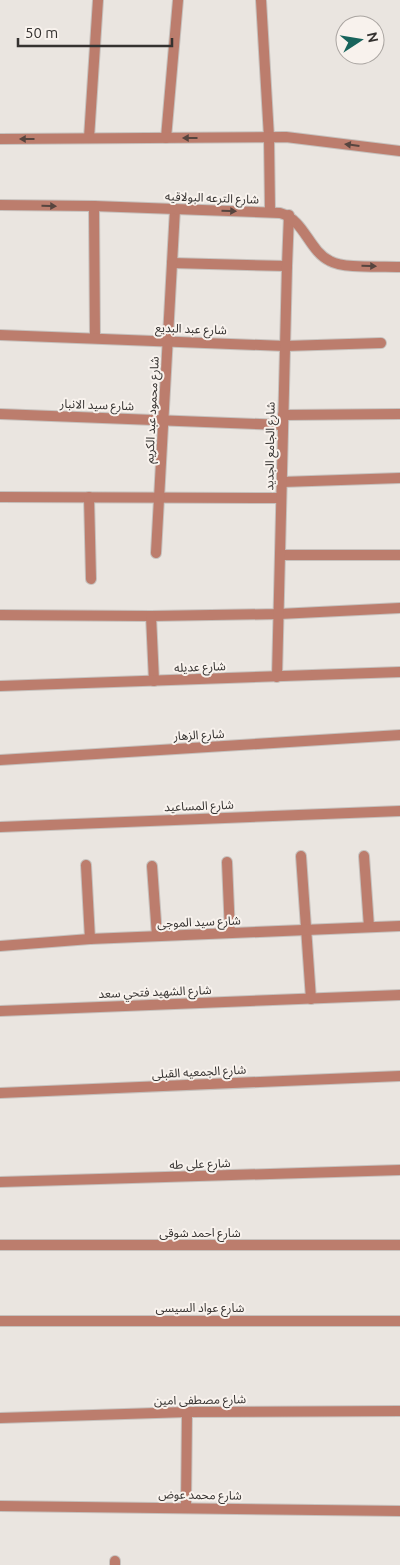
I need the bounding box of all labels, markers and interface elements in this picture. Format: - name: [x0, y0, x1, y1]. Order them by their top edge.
- scale bar: [18, 15, 171, 47]
- north arrow: [335, 15, 385, 65]
- text: 50 m: [25, 24, 58, 41]
- text: N: [364, 31, 382, 44]
- one-way arrow: [181, 134, 197, 142]
- one-way arrow: [19, 135, 35, 143]
- one-way arrow: [343, 141, 359, 149]
- street label: شارع الترعه البولاقيه: [165, 189, 259, 209]
- one-way arrow: [41, 202, 57, 210]
- one-way arrow: [221, 207, 237, 215]
- one-way arrow: [361, 262, 377, 270]
- street label: شارع عبد البديع: [155, 321, 227, 339]
- street label: شارع محمود عبد الكريم: [142, 356, 164, 464]
- street label: شارع سيد الانبار: [59, 397, 134, 415]
- street label: شارع الجامع الجديد: [262, 402, 280, 490]
- street label: شارع عديله: [174, 659, 226, 677]
- street label: شارع الزهار: [172, 727, 225, 745]
- street label: شارع المساعيد: [164, 798, 234, 816]
- street label: شارع سيد الموجى: [157, 914, 241, 932]
- street label: شارع الشهيد فتحي سعد: [98, 983, 212, 1004]
- street label: شارع الجمعيه القبلى: [151, 1063, 247, 1083]
- street label: شارع على طه: [169, 1156, 231, 1174]
- street label: شارع احمد شوقى: [159, 1226, 241, 1242]
- street label: شارع عواد السيسى: [156, 1301, 244, 1317]
- street label: شارع مصطفى امين: [154, 1392, 246, 1410]
- street label: شارع محمد عوض: [158, 1487, 242, 1505]

